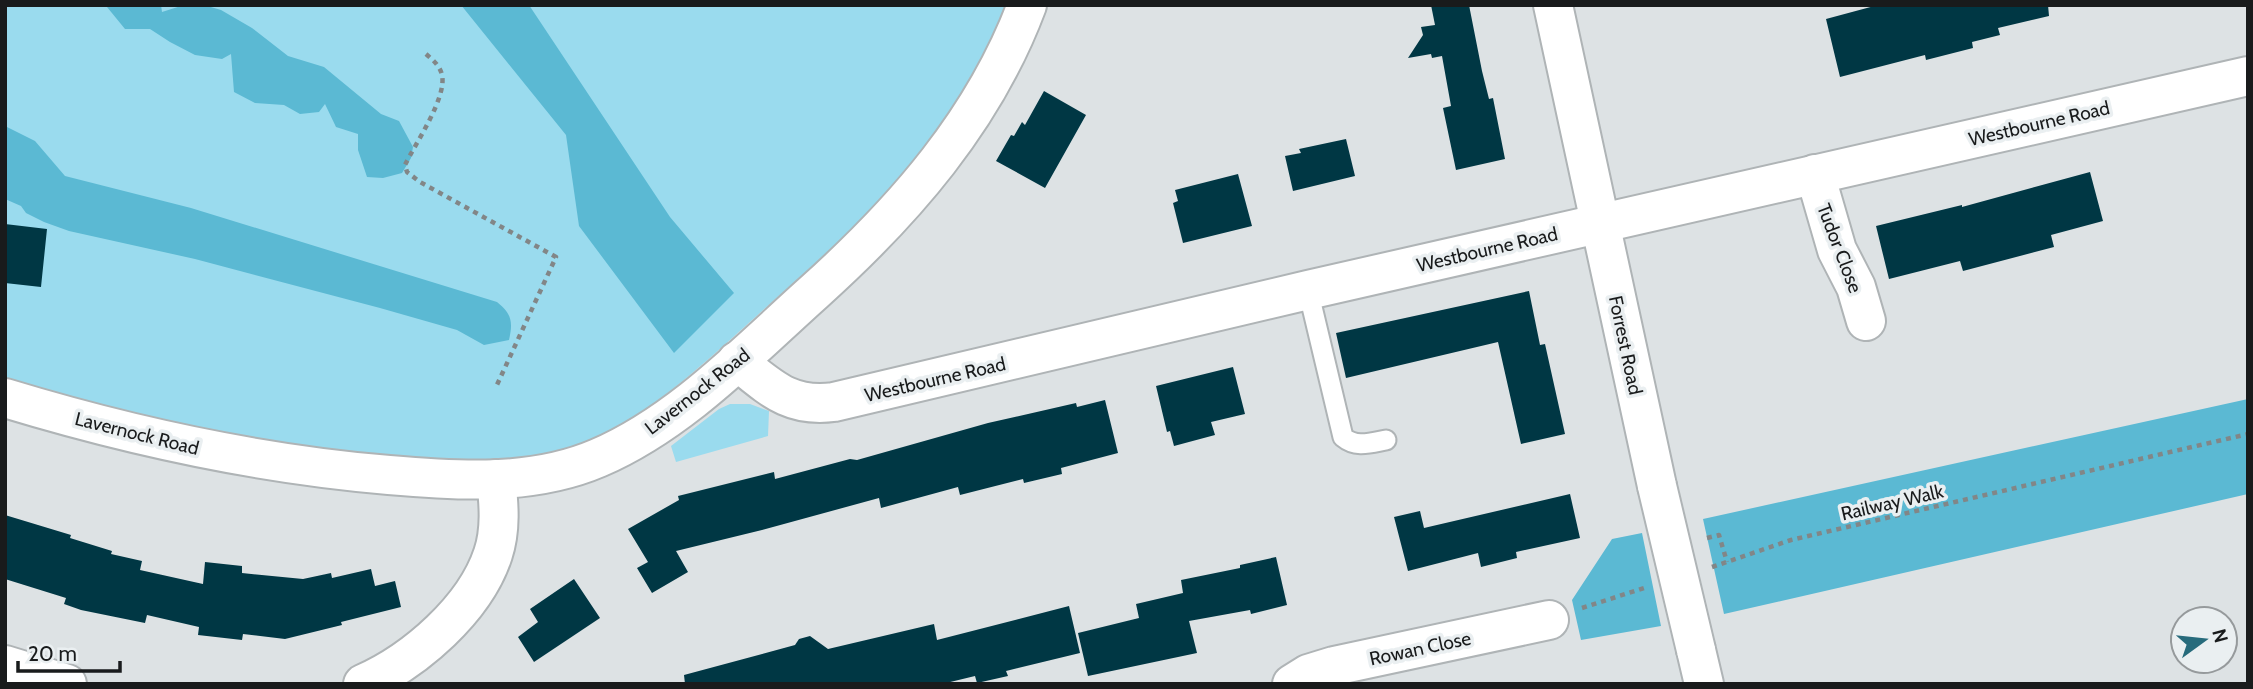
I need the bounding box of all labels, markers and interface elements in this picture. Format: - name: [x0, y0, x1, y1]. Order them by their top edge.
- street label: Westbourne Road: [1966, 96, 2112, 151]
- street label: Tudor Close: [1812, 200, 1867, 296]
- street label: Westbourne Road: [1414, 222, 1560, 277]
- street label: Forrest Road: [1604, 293, 1647, 397]
- street label: Lavernock Road: [640, 343, 754, 440]
- street label: Westbourne Road: [862, 352, 1008, 407]
- street label: Lavernock Road: [73, 407, 201, 460]
- street label: Railway Walk: [1839, 479, 1946, 525]
- north arrow: [2169, 605, 2239, 675]
- street label: Rowan Close: [1367, 626, 1473, 670]
- text: N: [2207, 626, 2233, 645]
- scale bar: [18, 630, 119, 674]
- text: 20 m: [28, 641, 77, 666]

